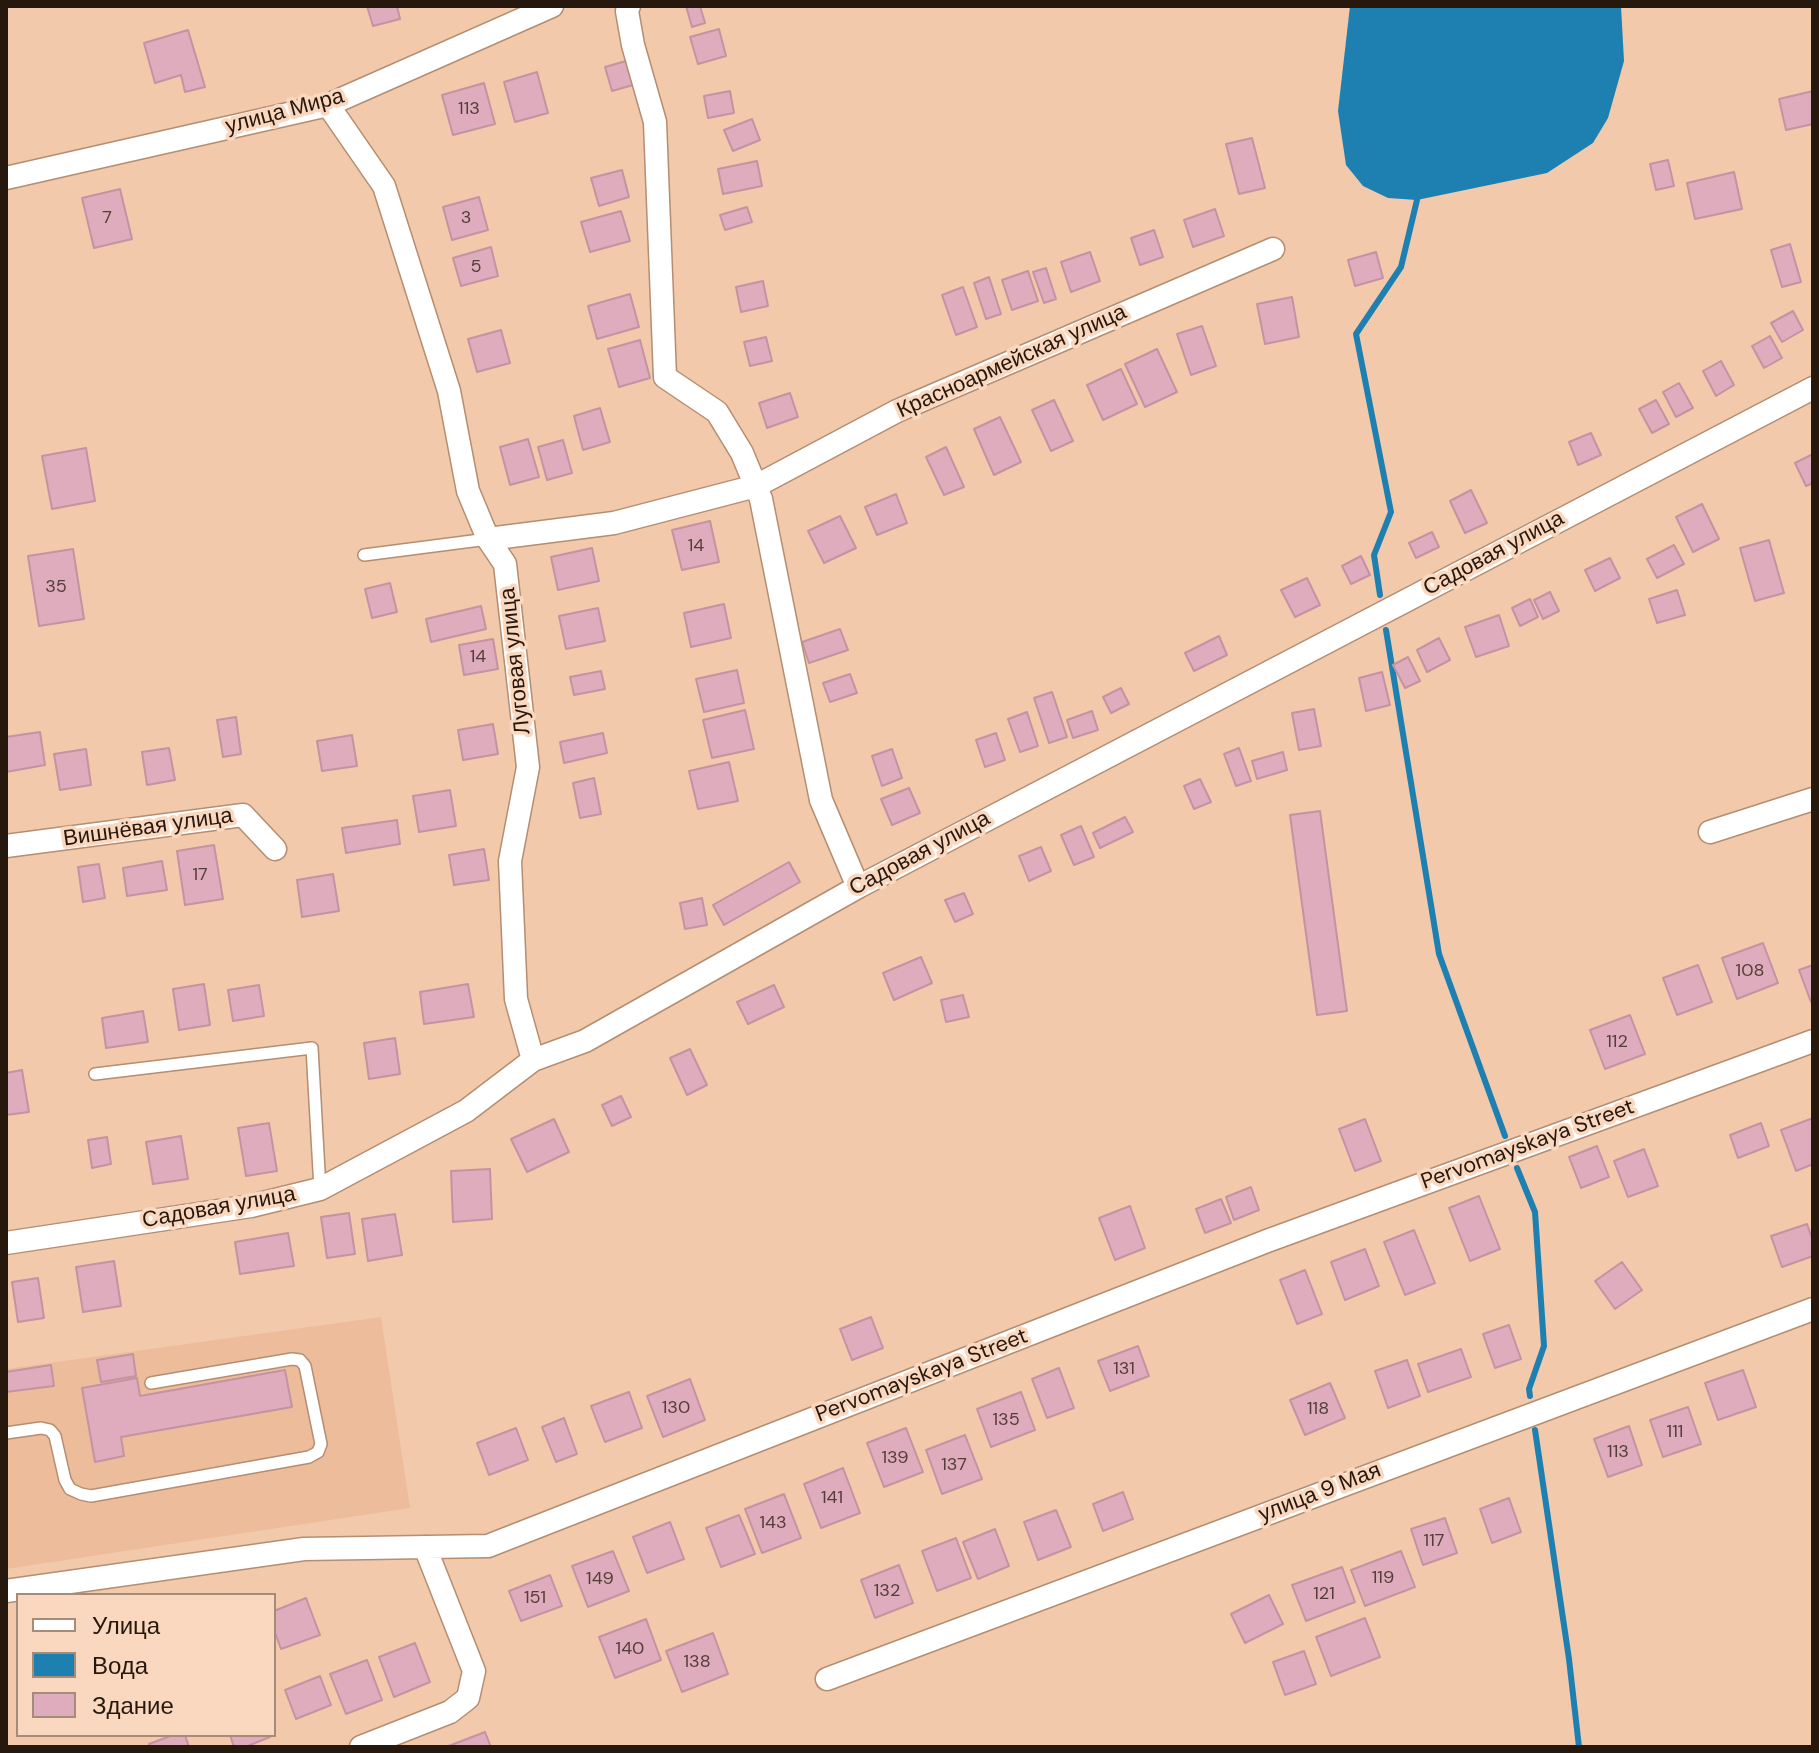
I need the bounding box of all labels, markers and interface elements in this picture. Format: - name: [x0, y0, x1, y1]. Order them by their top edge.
- street label: улица Мира: [223, 84, 347, 140]
- house number: 113: [458, 98, 480, 120]
- house number: 7: [102, 207, 112, 229]
- house number: 3: [461, 207, 471, 229]
- house number: 5: [471, 256, 481, 278]
- street label: Красноармейская улица: [893, 299, 1131, 425]
- street label: Садовая улица: [1419, 506, 1569, 602]
- house number: 14: [688, 535, 704, 557]
- house number: 35: [45, 576, 67, 598]
- street label: Луговая улица: [495, 586, 537, 736]
- house number: 14: [470, 646, 486, 668]
- street label: Вишнёвая улица: [62, 803, 234, 853]
- street label: Садовая улица: [845, 806, 995, 902]
- house number: 17: [192, 864, 208, 886]
- house number: 108: [1736, 960, 1764, 982]
- house number: 112: [1606, 1031, 1628, 1053]
- street label: Pervomayskaya Street: [1418, 1094, 1638, 1196]
- street label: Садовая улица: [140, 1182, 298, 1234]
- street label: Pervomayskaya Street: [812, 1323, 1032, 1429]
- house number: 131: [1113, 1358, 1135, 1380]
- house number: 130: [662, 1397, 690, 1419]
- house number: 118: [1307, 1398, 1329, 1420]
- house number: 135: [992, 1409, 1020, 1431]
- house number: 111: [1667, 1421, 1683, 1443]
- house number: 113: [1607, 1441, 1629, 1463]
- house number: 139: [881, 1447, 909, 1469]
- house number: 137: [941, 1454, 967, 1476]
- street label: улица 9 Мая: [1255, 1458, 1385, 1528]
- house number: 141: [821, 1487, 843, 1509]
- house number: 143: [759, 1512, 787, 1534]
- house number: 117: [1424, 1530, 1444, 1552]
- house number: 119: [1372, 1567, 1394, 1589]
- house number: 149: [586, 1568, 614, 1590]
- house number: 132: [874, 1580, 900, 1602]
- house number: 121: [1313, 1583, 1335, 1605]
- house number: 151: [524, 1587, 546, 1609]
- legend: [16, 1593, 276, 1737]
- text: Улица: [92, 1610, 160, 1641]
- house number: 140: [616, 1638, 644, 1660]
- text: Вода: [92, 1650, 148, 1681]
- house number: 138: [683, 1651, 711, 1673]
- text: Здание: [92, 1690, 174, 1721]

